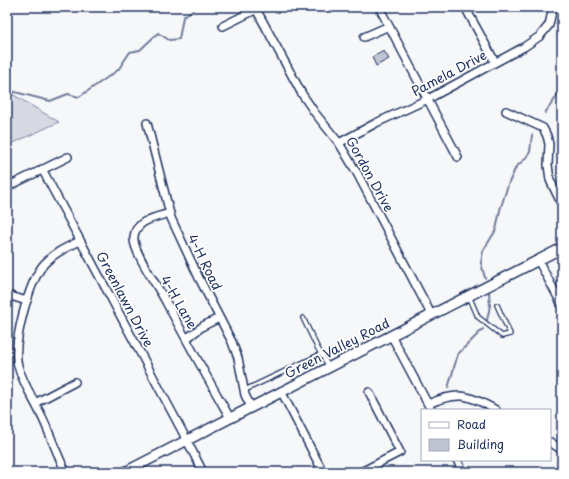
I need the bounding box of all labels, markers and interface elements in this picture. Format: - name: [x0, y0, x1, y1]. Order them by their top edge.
- street label: Pamela Drive: [408, 45, 490, 100]
- street label: Gordon Drive: [342, 133, 399, 215]
- street label: 4-H Road: [184, 231, 227, 293]
- street label: Greenlawn Drive: [92, 248, 159, 350]
- street label: 4-H Lane: [156, 271, 202, 332]
- street label: Green Valley Road: [281, 313, 393, 382]
- legend: [421, 409, 551, 461]
- text: Road: [457, 415, 486, 433]
- text: Building: [457, 435, 504, 453]

